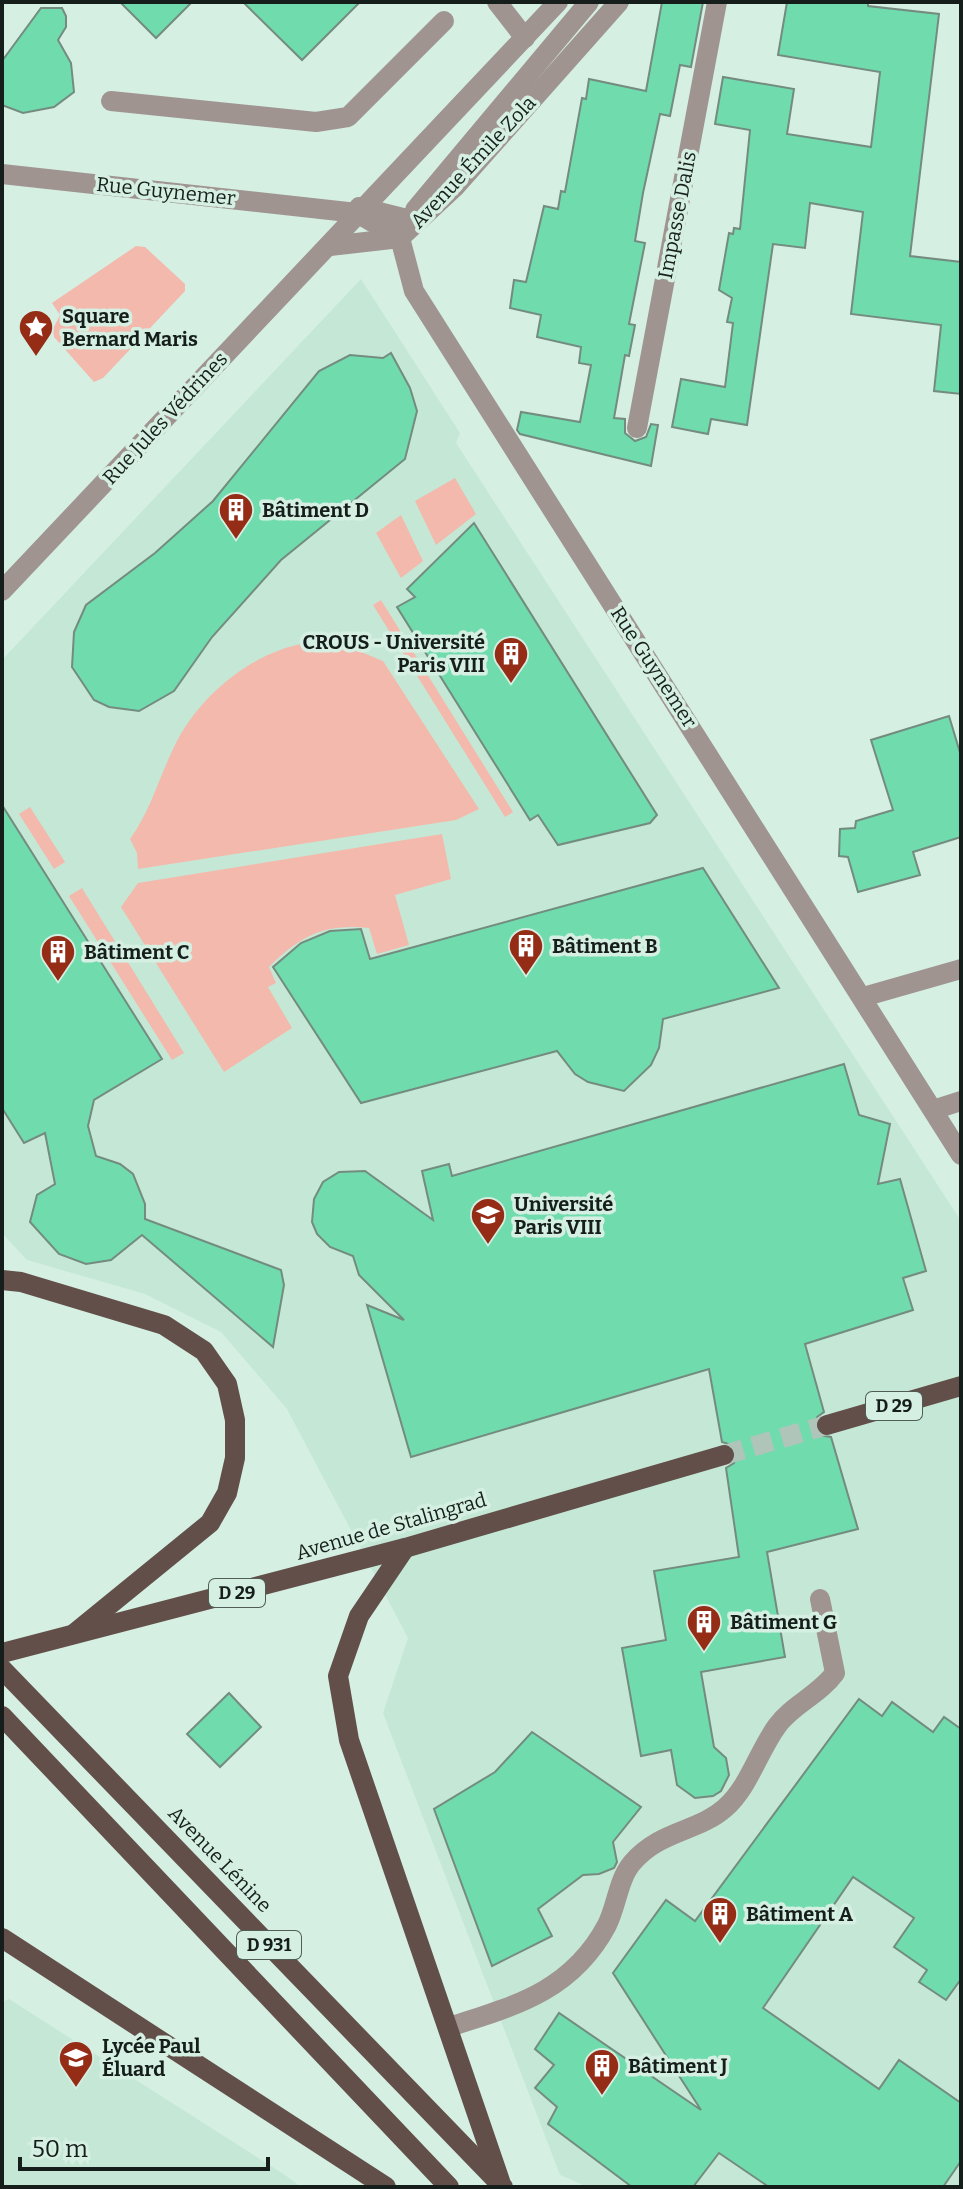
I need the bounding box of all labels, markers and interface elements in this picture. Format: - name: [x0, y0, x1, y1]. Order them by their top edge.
- street label: Avenue Émile Zola: [405, 91, 541, 233]
- street label: Impasse Dalis: [653, 149, 701, 281]
- street label: Rue Guynemer: [95, 172, 237, 210]
- place label: Square Bernard Maris: [62, 304, 198, 351]
- place icon: Square Bernard Maris: [17, 308, 55, 358]
- street label: Rue Jules Védrines: [98, 347, 232, 489]
- building icon: Bâtiment D: [217, 491, 255, 541]
- place label: Bâtiment D: [262, 498, 369, 522]
- street label: Rue Guynemer: [606, 602, 702, 732]
- place label: CROUS - Université Paris VIII: [302, 630, 485, 677]
- building icon: CROUS - Université Paris VIII: [492, 635, 530, 685]
- building icon: Bâtiment B: [507, 927, 545, 977]
- building icon: Bâtiment C: [39, 933, 77, 983]
- place label: Bâtiment B: [552, 934, 658, 958]
- place label: Bâtiment C: [84, 940, 189, 964]
- place label: Université Paris VIII: [514, 1192, 613, 1239]
- school or university icon: Université Paris VIII: [469, 1196, 507, 1246]
- road number: D 29: [866, 1392, 922, 1420]
- street label: Avenue de Stalingrad: [293, 1487, 489, 1565]
- road number: D 29: [209, 1579, 265, 1607]
- building icon: Bâtiment G: [685, 1603, 723, 1653]
- place label: Bâtiment G: [730, 1610, 837, 1634]
- street label: Avenue Lénine: [163, 1801, 277, 1917]
- building icon: Bâtiment A: [701, 1895, 739, 1945]
- place label: Bâtiment A: [746, 1902, 854, 1926]
- road number: D 931: [237, 1931, 301, 1959]
- place label: Lycée Paul Éluard: [102, 2034, 200, 2081]
- school or university icon: Lycée Paul Éluard: [57, 2039, 95, 2089]
- building icon: Bâtiment J: [583, 2047, 621, 2097]
- place label: Bâtiment J: [628, 2054, 728, 2078]
- scale bar: [20, 2121, 268, 2171]
- text: 50 m: [32, 2135, 88, 2163]

